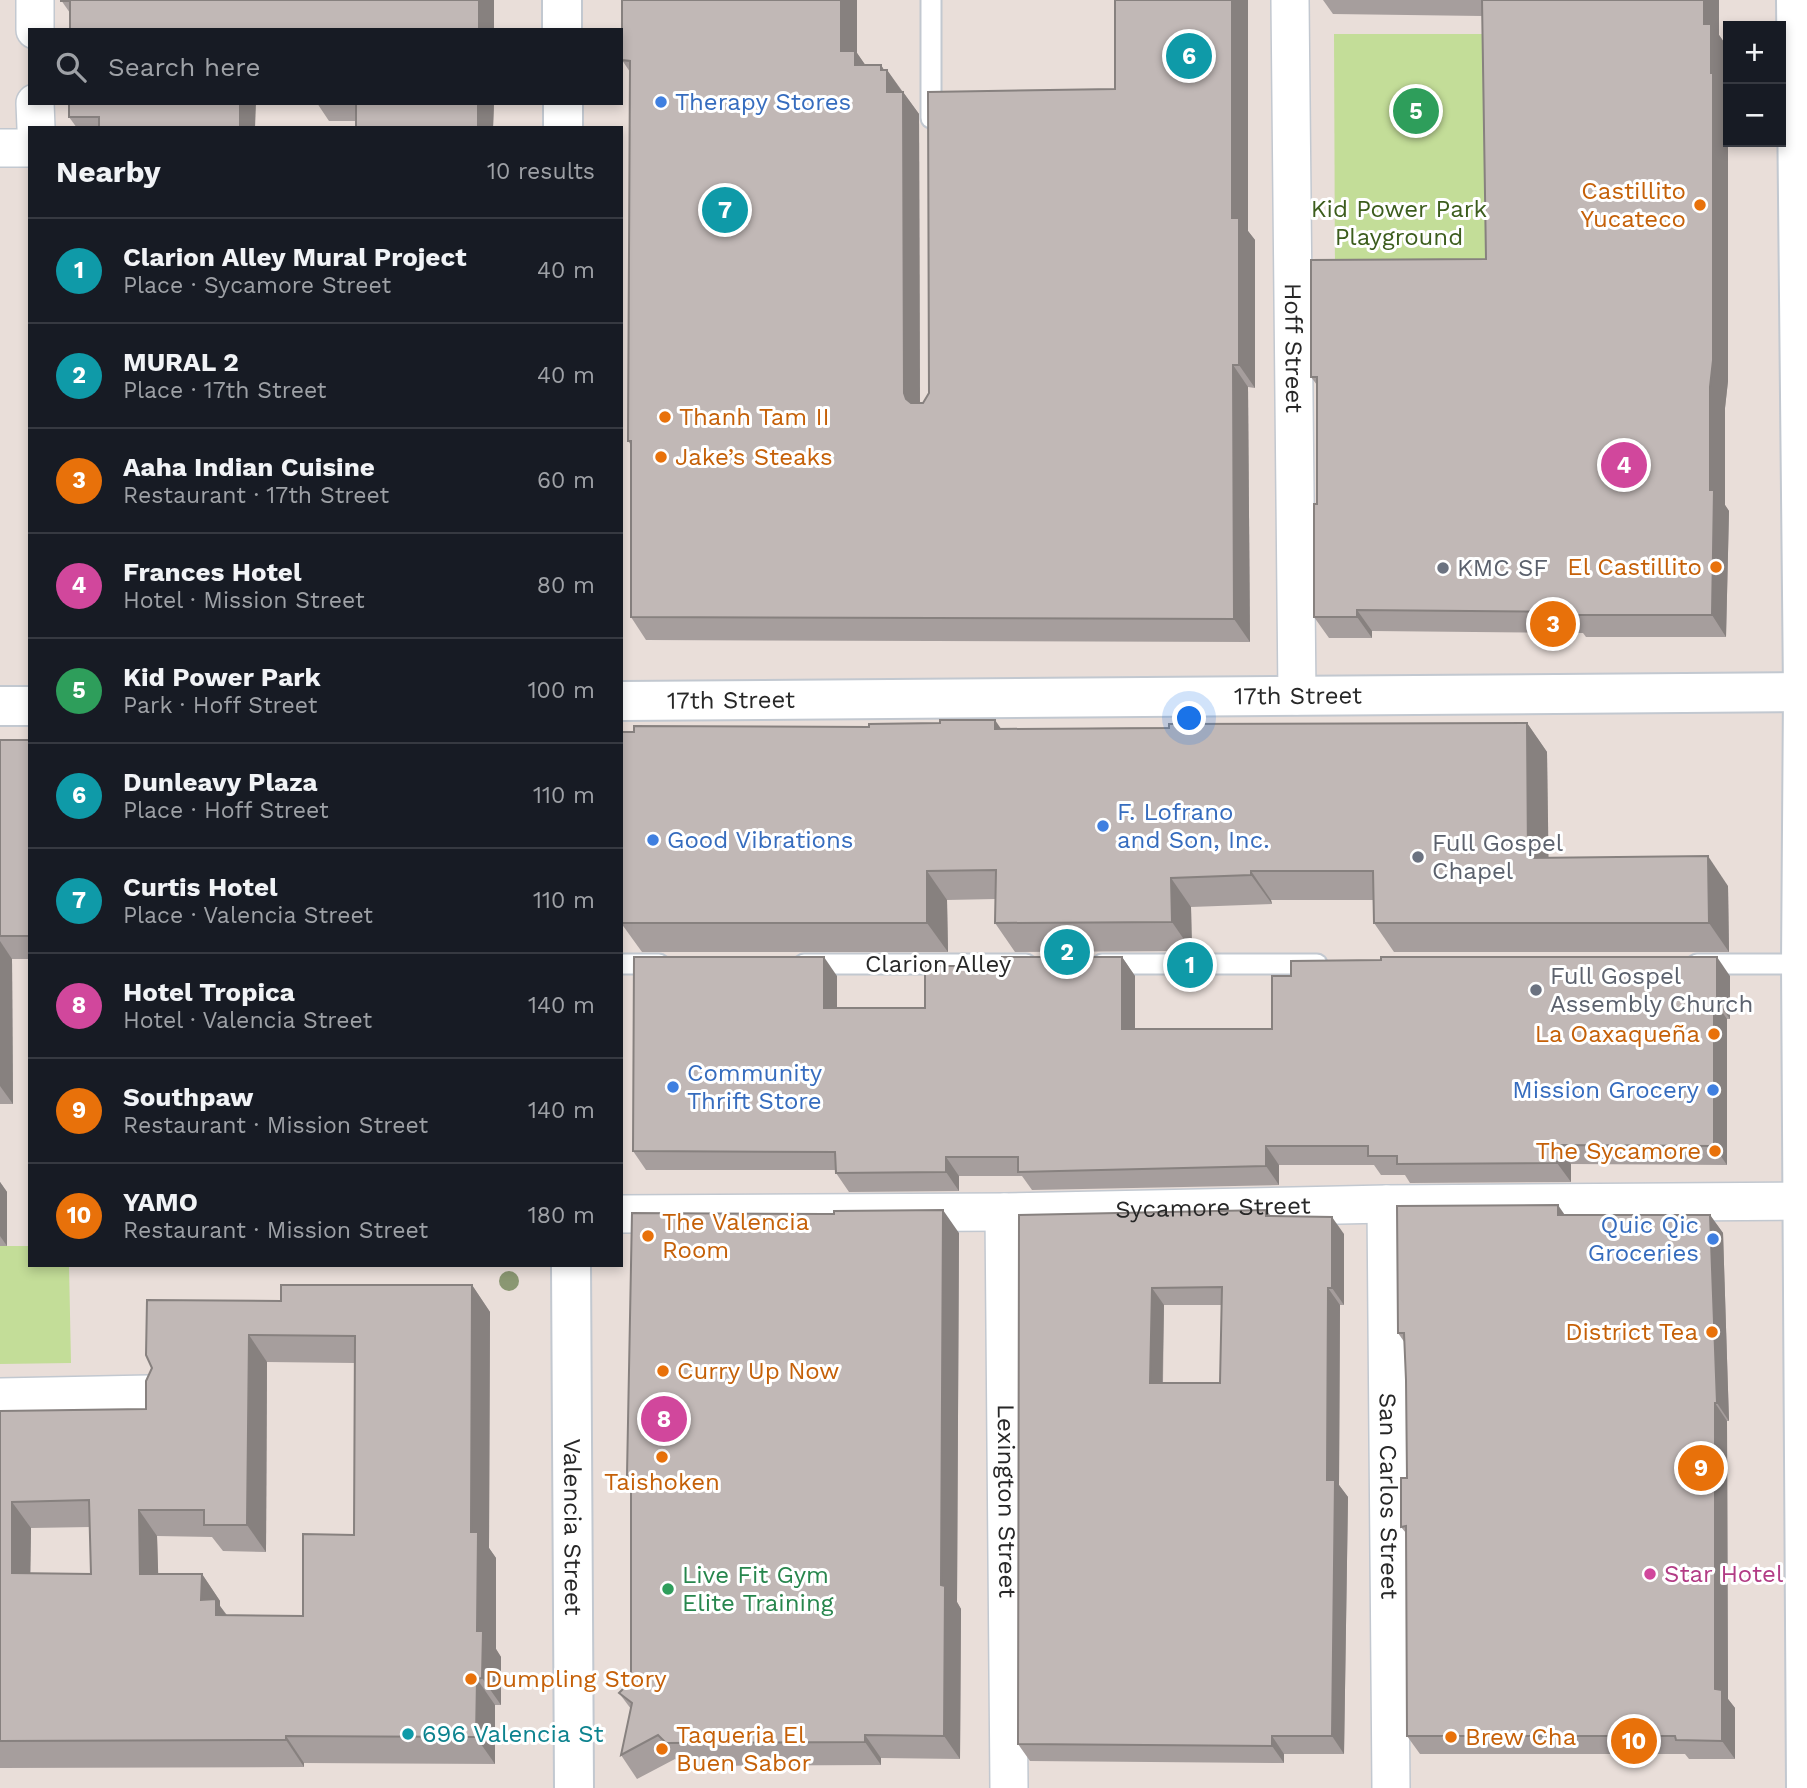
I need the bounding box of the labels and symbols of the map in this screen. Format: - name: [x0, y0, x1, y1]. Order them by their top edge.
- pin: 6: [1166, 30, 1212, 82]
- pin: 5: [1393, 85, 1439, 137]
- place label: Therapy Stores: [675, 88, 851, 116]
- marker: Therapy Stores: [653, 94, 669, 110]
- place label: Castillito Yucateco: [1580, 177, 1686, 233]
- pin: 7: [702, 184, 748, 236]
- park label: Kid Power Park Playground: [1311, 195, 1488, 251]
- marker: Castillito Yucateco: [1692, 197, 1708, 213]
- street label: Hoff Street: [1279, 283, 1308, 413]
- place label: Thanh Tam II: [679, 403, 830, 431]
- marker: Thanh Tam II: [657, 409, 673, 425]
- pin: 4: [1601, 439, 1647, 491]
- place label: Jake’s Steaks: [675, 443, 833, 471]
- marker: Jake’s Steaks: [653, 449, 669, 465]
- place label: El Castillito: [1567, 553, 1702, 581]
- place label: KMC SF: [1457, 554, 1548, 582]
- marker: El Castillito: [1708, 559, 1724, 575]
- marker: KMC SF: [1435, 560, 1451, 576]
- pin: 3: [1530, 598, 1576, 650]
- street label: 17th Street: [1234, 681, 1362, 710]
- street label: 17th Street: [667, 686, 795, 715]
- your location: [1172, 701, 1206, 735]
- place label: F. Lofrano and Son, Inc.: [1117, 798, 1270, 854]
- marker: F. Lofrano and Son, Inc.: [1095, 818, 1111, 834]
- place label: Good Vibrations: [667, 826, 853, 854]
- place label: Full Gospel Chapel: [1432, 829, 1564, 885]
- marker: Good Vibrations: [645, 832, 661, 848]
- marker: Full Gospel Chapel: [1410, 849, 1426, 865]
- pin: 2: [1044, 926, 1090, 978]
- pin: 1: [1167, 939, 1213, 991]
- street label: Clarion Alley: [865, 950, 1012, 978]
- place label: Full Gospel Assembly Church: [1550, 962, 1753, 1018]
- marker: Full Gospel Assembly Church: [1528, 982, 1544, 998]
- place label: La Oaxaqueña: [1535, 1020, 1700, 1048]
- marker: La Oaxaqueña: [1706, 1026, 1722, 1042]
- place label: Community Thrift Store: [687, 1059, 823, 1115]
- place label: Mission Grocery: [1512, 1076, 1700, 1104]
- marker: Community Thrift Store: [665, 1079, 681, 1095]
- marker: Mission Grocery: [1705, 1082, 1721, 1098]
- place label: The Sycamore: [1535, 1137, 1701, 1165]
- marker: The Sycamore: [1707, 1143, 1723, 1159]
- street label: Sycamore Street: [1115, 1192, 1311, 1224]
- place label: The Valencia Room: [662, 1208, 809, 1264]
- place label: Quic Qic Groceries: [1588, 1211, 1699, 1267]
- marker: The Valencia Room: [640, 1228, 656, 1244]
- marker: Quic Qic Groceries: [1705, 1231, 1721, 1247]
- place label: District Tea: [1565, 1318, 1698, 1346]
- marker: District Tea: [1704, 1324, 1720, 1340]
- place label: Curry Up Now: [677, 1357, 839, 1385]
- marker: Curry Up Now: [655, 1363, 671, 1379]
- pin: 8: [641, 1393, 687, 1445]
- street label: San Carlos Street: [1374, 1393, 1403, 1599]
- street label: Lexington Street: [992, 1404, 1021, 1598]
- street label: Valencia Street: [558, 1438, 587, 1616]
- pin: 9: [1678, 1442, 1724, 1494]
- marker: Taishoken: [654, 1449, 670, 1465]
- place label: Taishoken: [604, 1468, 720, 1496]
- place label: Star Hotel: [1664, 1560, 1784, 1588]
- place label: Live Fit Gym Elite Training: [682, 1561, 834, 1617]
- marker: Star Hotel: [1642, 1566, 1658, 1582]
- marker: Live Fit Gym Elite Training: [660, 1581, 676, 1597]
- place label: Dumpling Story: [485, 1665, 667, 1693]
- marker: Dumpling Story: [463, 1671, 479, 1687]
- pin: 10: [1611, 1715, 1657, 1767]
- place label: 696 Valencia St: [422, 1720, 604, 1748]
- place label: Taqueria El Buen Sabor: [676, 1721, 812, 1777]
- place label: Brew Cha: [1465, 1723, 1576, 1751]
- marker: 696 Valencia St: [400, 1726, 416, 1742]
- marker: Brew Cha: [1443, 1729, 1459, 1745]
- marker: Taqueria El Buen Sabor: [654, 1741, 670, 1757]

